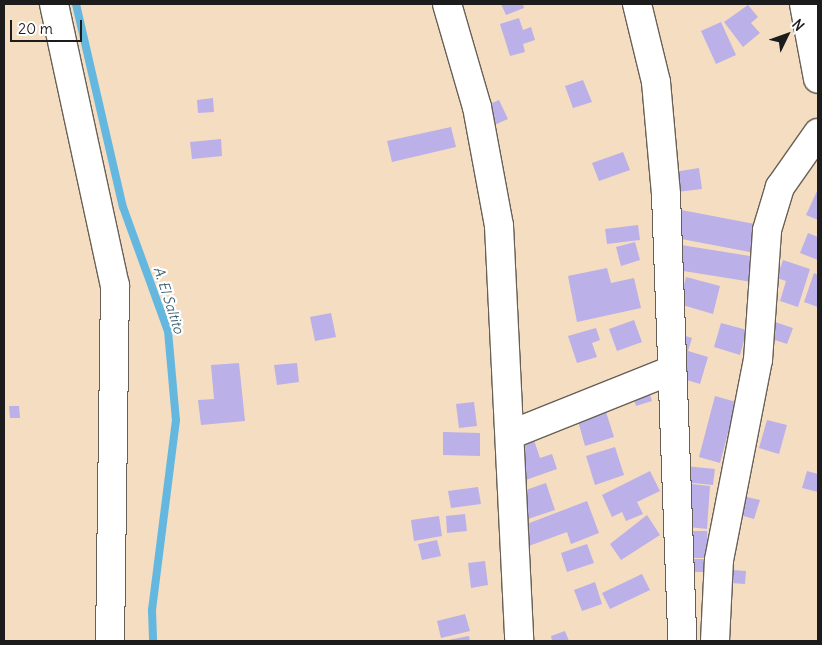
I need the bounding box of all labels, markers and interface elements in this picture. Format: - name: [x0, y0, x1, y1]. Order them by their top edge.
- scale bar: [12, 10, 85, 42]
- north arrow: [762, 10, 812, 60]
- text: N: [788, 15, 808, 35]
- text: 20 m: [18, 19, 53, 38]
- water label: A. El Saltito: [150, 264, 188, 336]

